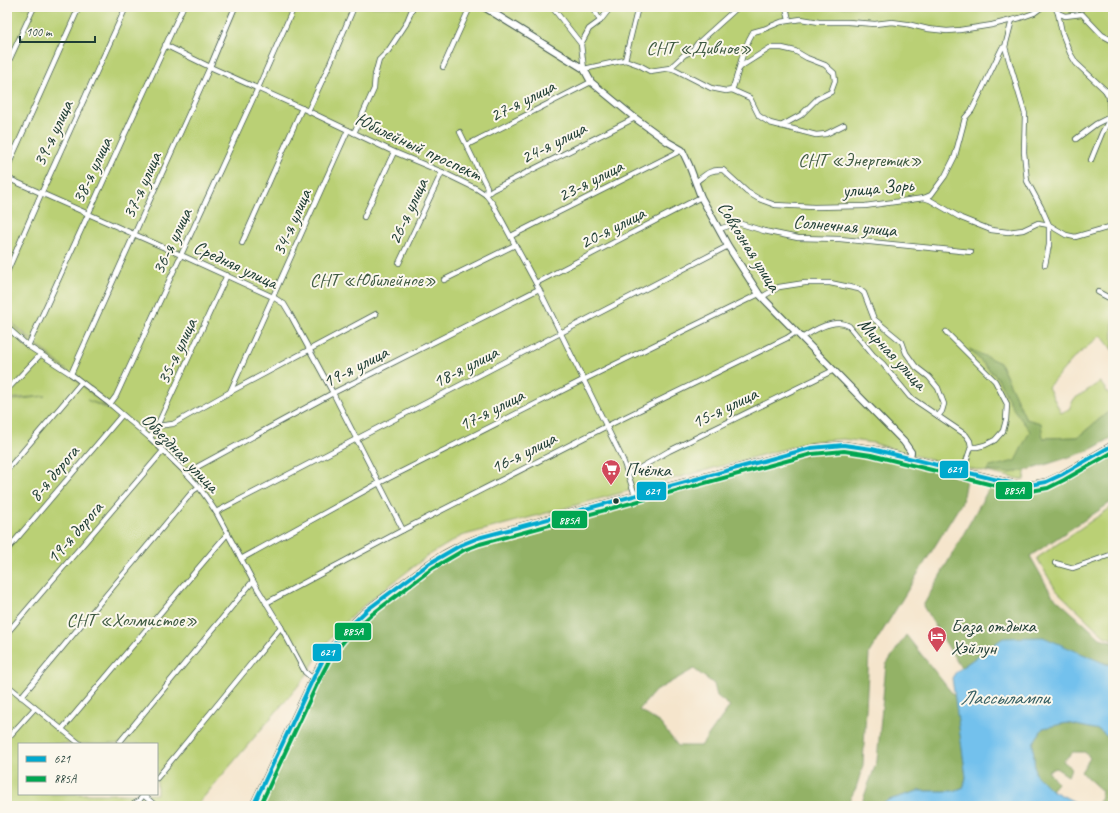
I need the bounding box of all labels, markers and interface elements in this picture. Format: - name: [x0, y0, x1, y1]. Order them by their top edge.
- scale bar: [20, 18, 95, 44]
- text: 100 m: [26, 24, 53, 40]
- park label: СНТ «Дивное»: [646, 36, 752, 60]
- street label: 27-я улица: [486, 73, 561, 128]
- street label: 39-я улица: [27, 95, 79, 170]
- street label: Юбилейный проспект: [352, 107, 487, 187]
- street label: 24-я улица: [517, 115, 592, 170]
- street label: 38-я улица: [66, 132, 118, 207]
- street label: 37-я улица: [117, 147, 168, 222]
- park label: СНТ «Энергетик»: [798, 148, 922, 172]
- street label: 23-я улица: [554, 153, 629, 208]
- street label: 26-я улица: [382, 173, 434, 248]
- street label: улица Зорь: [840, 173, 917, 203]
- street label: 34-я улица: [267, 184, 318, 259]
- street label: Совхозная улица: [712, 197, 787, 297]
- street label: 20-я улица: [576, 200, 651, 255]
- street label: 36-я улица: [146, 203, 198, 278]
- street label: Солнечная улица: [792, 210, 899, 243]
- street label: Средняя улица: [190, 235, 283, 296]
- park label: СНТ «Юбилейное»: [310, 268, 436, 292]
- street label: Мирная улица: [853, 312, 933, 397]
- street label: 35-я улица: [151, 313, 203, 388]
- street label: 19-я улица: [319, 339, 394, 394]
- street label: 18-я улица: [429, 339, 504, 394]
- street label: 15-я улица: [688, 381, 763, 434]
- street label: 17-я улица: [455, 382, 530, 437]
- street label: Объездная улица: [136, 408, 226, 499]
- street label: 16-я улица: [487, 425, 562, 480]
- street label: 8-я дорога: [23, 439, 86, 507]
- supermarket icon: Пчёлка: [600, 458, 622, 486]
- place label: Пчёлка: [625, 458, 673, 482]
- line badge: 621: [939, 460, 969, 479]
- text: 621: [946, 462, 963, 476]
- line badge: 621: [636, 481, 667, 501]
- line badge: 885А: [995, 481, 1033, 500]
- text: 885А: [1004, 483, 1026, 497]
- text: 621: [644, 484, 661, 498]
- street label: 19-я дорога: [41, 495, 110, 569]
- unlabelled marker: [611, 496, 621, 506]
- line badge: 885А: [551, 510, 588, 529]
- text: 885А: [559, 513, 581, 527]
- park label: СНТ «Холмистое»: [67, 608, 197, 632]
- place label: База отдыха Хэйлун: [951, 614, 1037, 660]
- line badge: 885А: [334, 622, 372, 641]
- text: 885А: [343, 624, 365, 638]
- hotel icon: База отдыха Хэйлун: [926, 625, 948, 653]
- line badge: 621: [312, 643, 342, 662]
- text: 621: [319, 645, 336, 659]
- water label: Лассылампи: [960, 685, 1052, 710]
- legend: [18, 743, 158, 795]
- text: 621: [54, 751, 71, 767]
- text: 885А: [54, 771, 77, 787]

